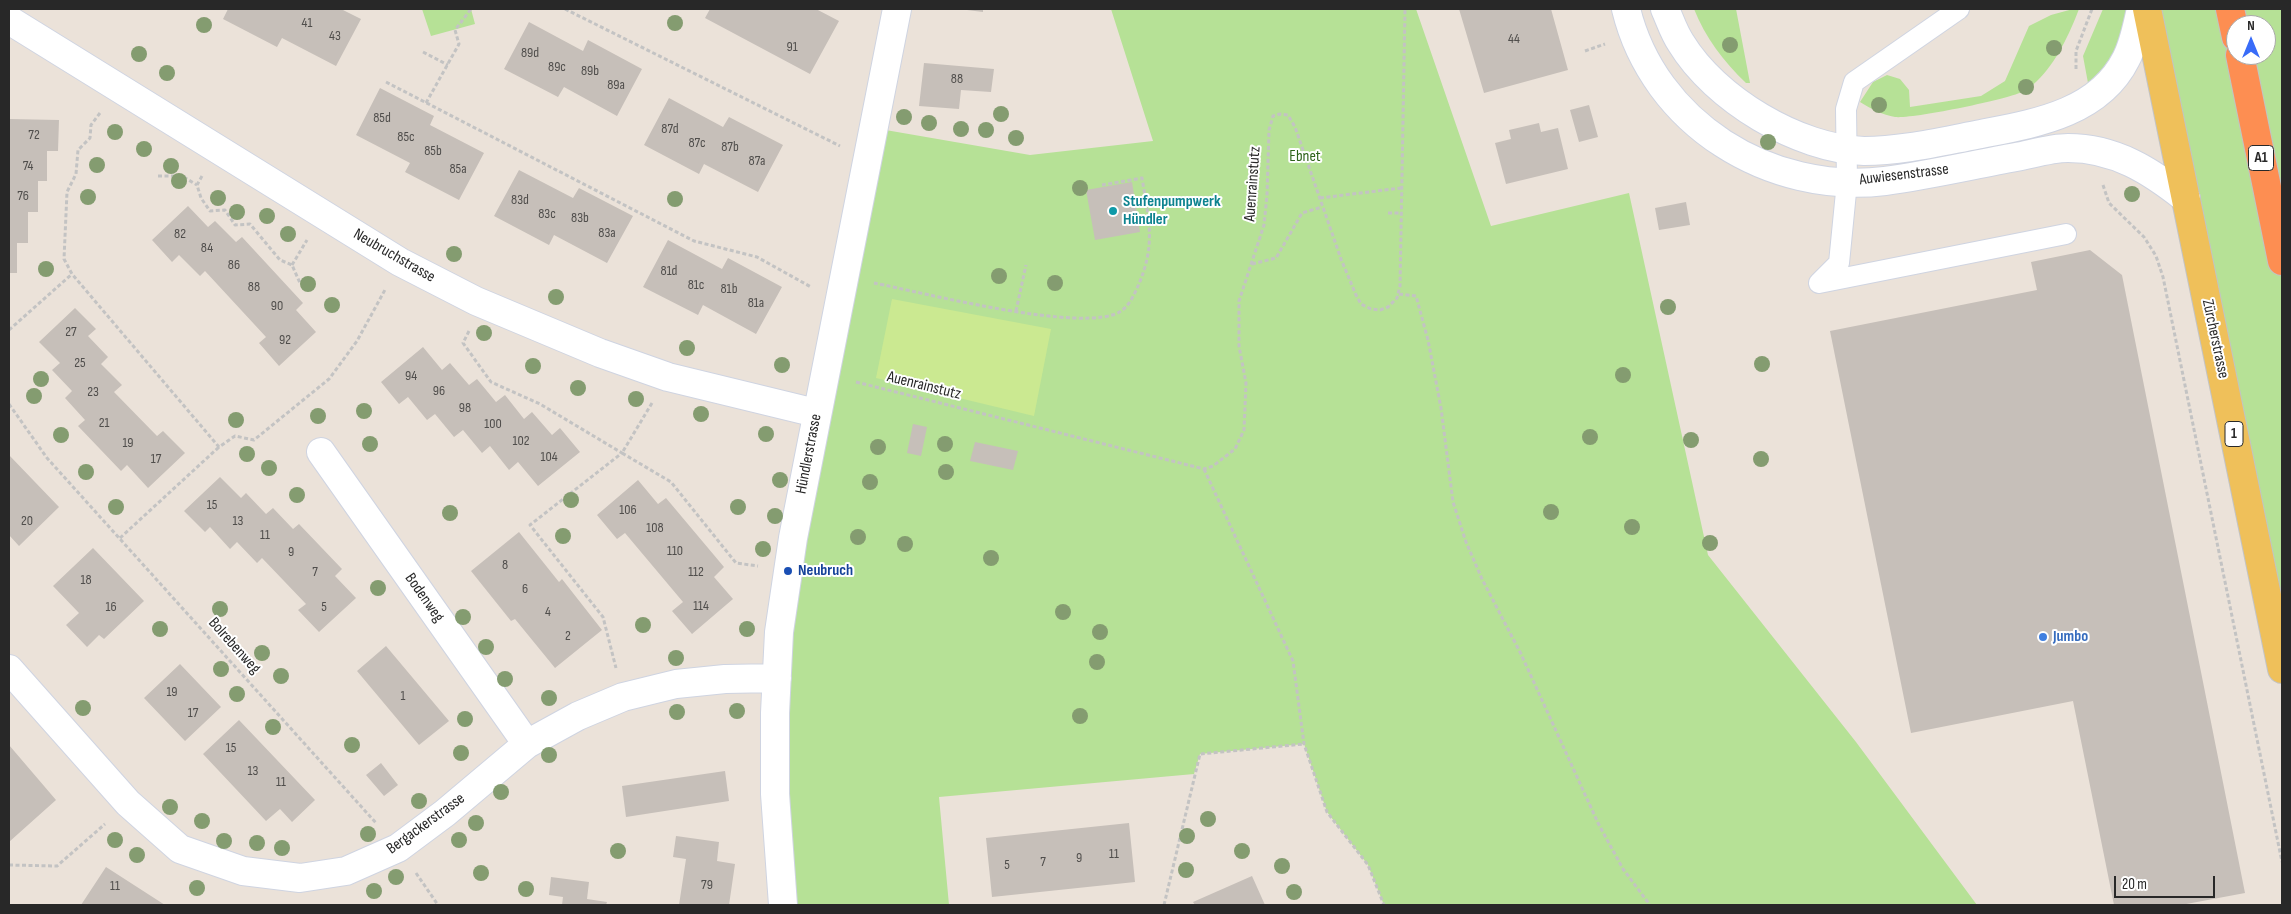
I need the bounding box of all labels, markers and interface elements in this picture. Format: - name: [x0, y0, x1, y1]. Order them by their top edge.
- house number: 41: [302, 15, 312, 31]
- north arrow: [2226, 15, 2276, 65]
- text: N: [2247, 17, 2255, 34]
- house number: 43: [329, 28, 341, 44]
- house number: 44: [1508, 31, 1520, 47]
- house number: 91: [786, 39, 798, 55]
- house number: 89d: [521, 45, 539, 61]
- house number: 89c: [548, 59, 566, 75]
- house number: 89b: [581, 63, 599, 79]
- house number: 88: [951, 71, 963, 87]
- house number: 89a: [607, 77, 625, 93]
- house number: 85d: [373, 110, 391, 126]
- house number: 87d: [661, 121, 679, 137]
- house number: 72: [28, 127, 40, 143]
- house number: 85c: [397, 129, 415, 145]
- house number: 87c: [688, 135, 706, 151]
- house number: 87b: [721, 139, 739, 155]
- house number: 85b: [424, 143, 442, 159]
- street label: Auenrainstutz: [1241, 146, 1265, 222]
- road number: A1: [2248, 146, 2274, 170]
- park label: Ebnet: [1289, 147, 1321, 167]
- house number: 87a: [749, 153, 765, 169]
- house number: 74: [23, 158, 33, 174]
- street label: Auwiesenstrasse: [1858, 160, 1950, 190]
- house number: 85a: [449, 161, 467, 177]
- house number: 76: [17, 188, 29, 204]
- house number: 83d: [511, 192, 529, 208]
- place label: Stufenpumpwerk Hündler: [1123, 192, 1221, 230]
- marker: Stufenpumpwerk Hündler: [1107, 205, 1119, 217]
- house number: 83c: [538, 206, 556, 222]
- house number: 83b: [571, 210, 589, 226]
- street label: Neubruchstrasse: [350, 225, 438, 287]
- house number: 83a: [598, 225, 616, 241]
- house number: 82: [174, 226, 186, 242]
- house number: 84: [201, 240, 213, 256]
- house number: 86: [228, 257, 240, 273]
- house number: 81d: [661, 263, 677, 279]
- house number: 81c: [688, 277, 704, 293]
- house number: 88: [248, 279, 260, 295]
- house number: 81b: [720, 281, 738, 297]
- house number: 81a: [748, 295, 764, 311]
- house number: 90: [271, 298, 283, 314]
- street label: Zürcherstrasse: [2197, 298, 2233, 380]
- house number: 27: [65, 324, 77, 340]
- house number: 92: [279, 332, 291, 348]
- house number: 25: [74, 355, 86, 371]
- house number: 94: [405, 368, 417, 384]
- street label: Auenrainstutz: [885, 368, 963, 404]
- house number: 96: [433, 383, 445, 399]
- house number: 23: [87, 384, 99, 400]
- house number: 98: [459, 400, 471, 416]
- street label: Hündlerstrasse: [792, 412, 826, 496]
- house number: 21: [99, 415, 109, 431]
- house number: 100: [484, 416, 502, 432]
- road number: 1: [2225, 422, 2243, 446]
- house number: 102: [513, 433, 529, 449]
- house number: 19: [122, 435, 134, 451]
- house number: 104: [541, 449, 557, 465]
- house number: 17: [151, 451, 161, 467]
- house number: 15: [207, 497, 217, 513]
- house number: 106: [619, 502, 637, 518]
- house number: 20: [21, 513, 33, 529]
- house number: 13: [233, 513, 243, 529]
- house number: 108: [646, 520, 664, 536]
- house number: 11: [260, 527, 270, 543]
- house number: 110: [667, 543, 683, 559]
- house number: 9: [288, 544, 294, 560]
- house number: 8: [502, 557, 508, 573]
- place label: Neubruch: [798, 561, 853, 581]
- house number: 7: [312, 564, 318, 580]
- house number: 112: [688, 564, 704, 580]
- marker: Neubruch: [782, 565, 794, 577]
- street label: Bodenweg: [400, 570, 448, 626]
- house number: 18: [80, 572, 92, 588]
- house number: 6: [522, 581, 528, 597]
- house number: 114: [693, 598, 709, 614]
- house number: 16: [105, 599, 117, 615]
- house number: 5: [321, 599, 327, 615]
- house number: 4: [545, 604, 551, 620]
- street label: Bolrebenweg: [204, 614, 264, 678]
- place label: Jumbo: [2053, 627, 2088, 647]
- house number: 2: [565, 628, 571, 644]
- marker: Jumbo: [2037, 631, 2049, 643]
- house number: 19: [166, 684, 178, 700]
- house number: 1: [401, 688, 405, 704]
- house number: 17: [188, 705, 198, 721]
- house number: 15: [226, 740, 236, 756]
- house number: 13: [248, 763, 258, 779]
- house number: 11: [276, 774, 286, 790]
- street label: Bergackerstrasse: [383, 789, 469, 859]
- house number: 11: [1109, 846, 1119, 862]
- house number: 9: [1076, 850, 1082, 866]
- house number: 7: [1040, 854, 1046, 870]
- house number: 5: [1004, 857, 1010, 873]
- scale bar: [2116, 866, 2217, 898]
- text: 20 m: [2122, 875, 2147, 894]
- house number: 79: [701, 877, 713, 893]
- house number: 11: [110, 878, 120, 894]

